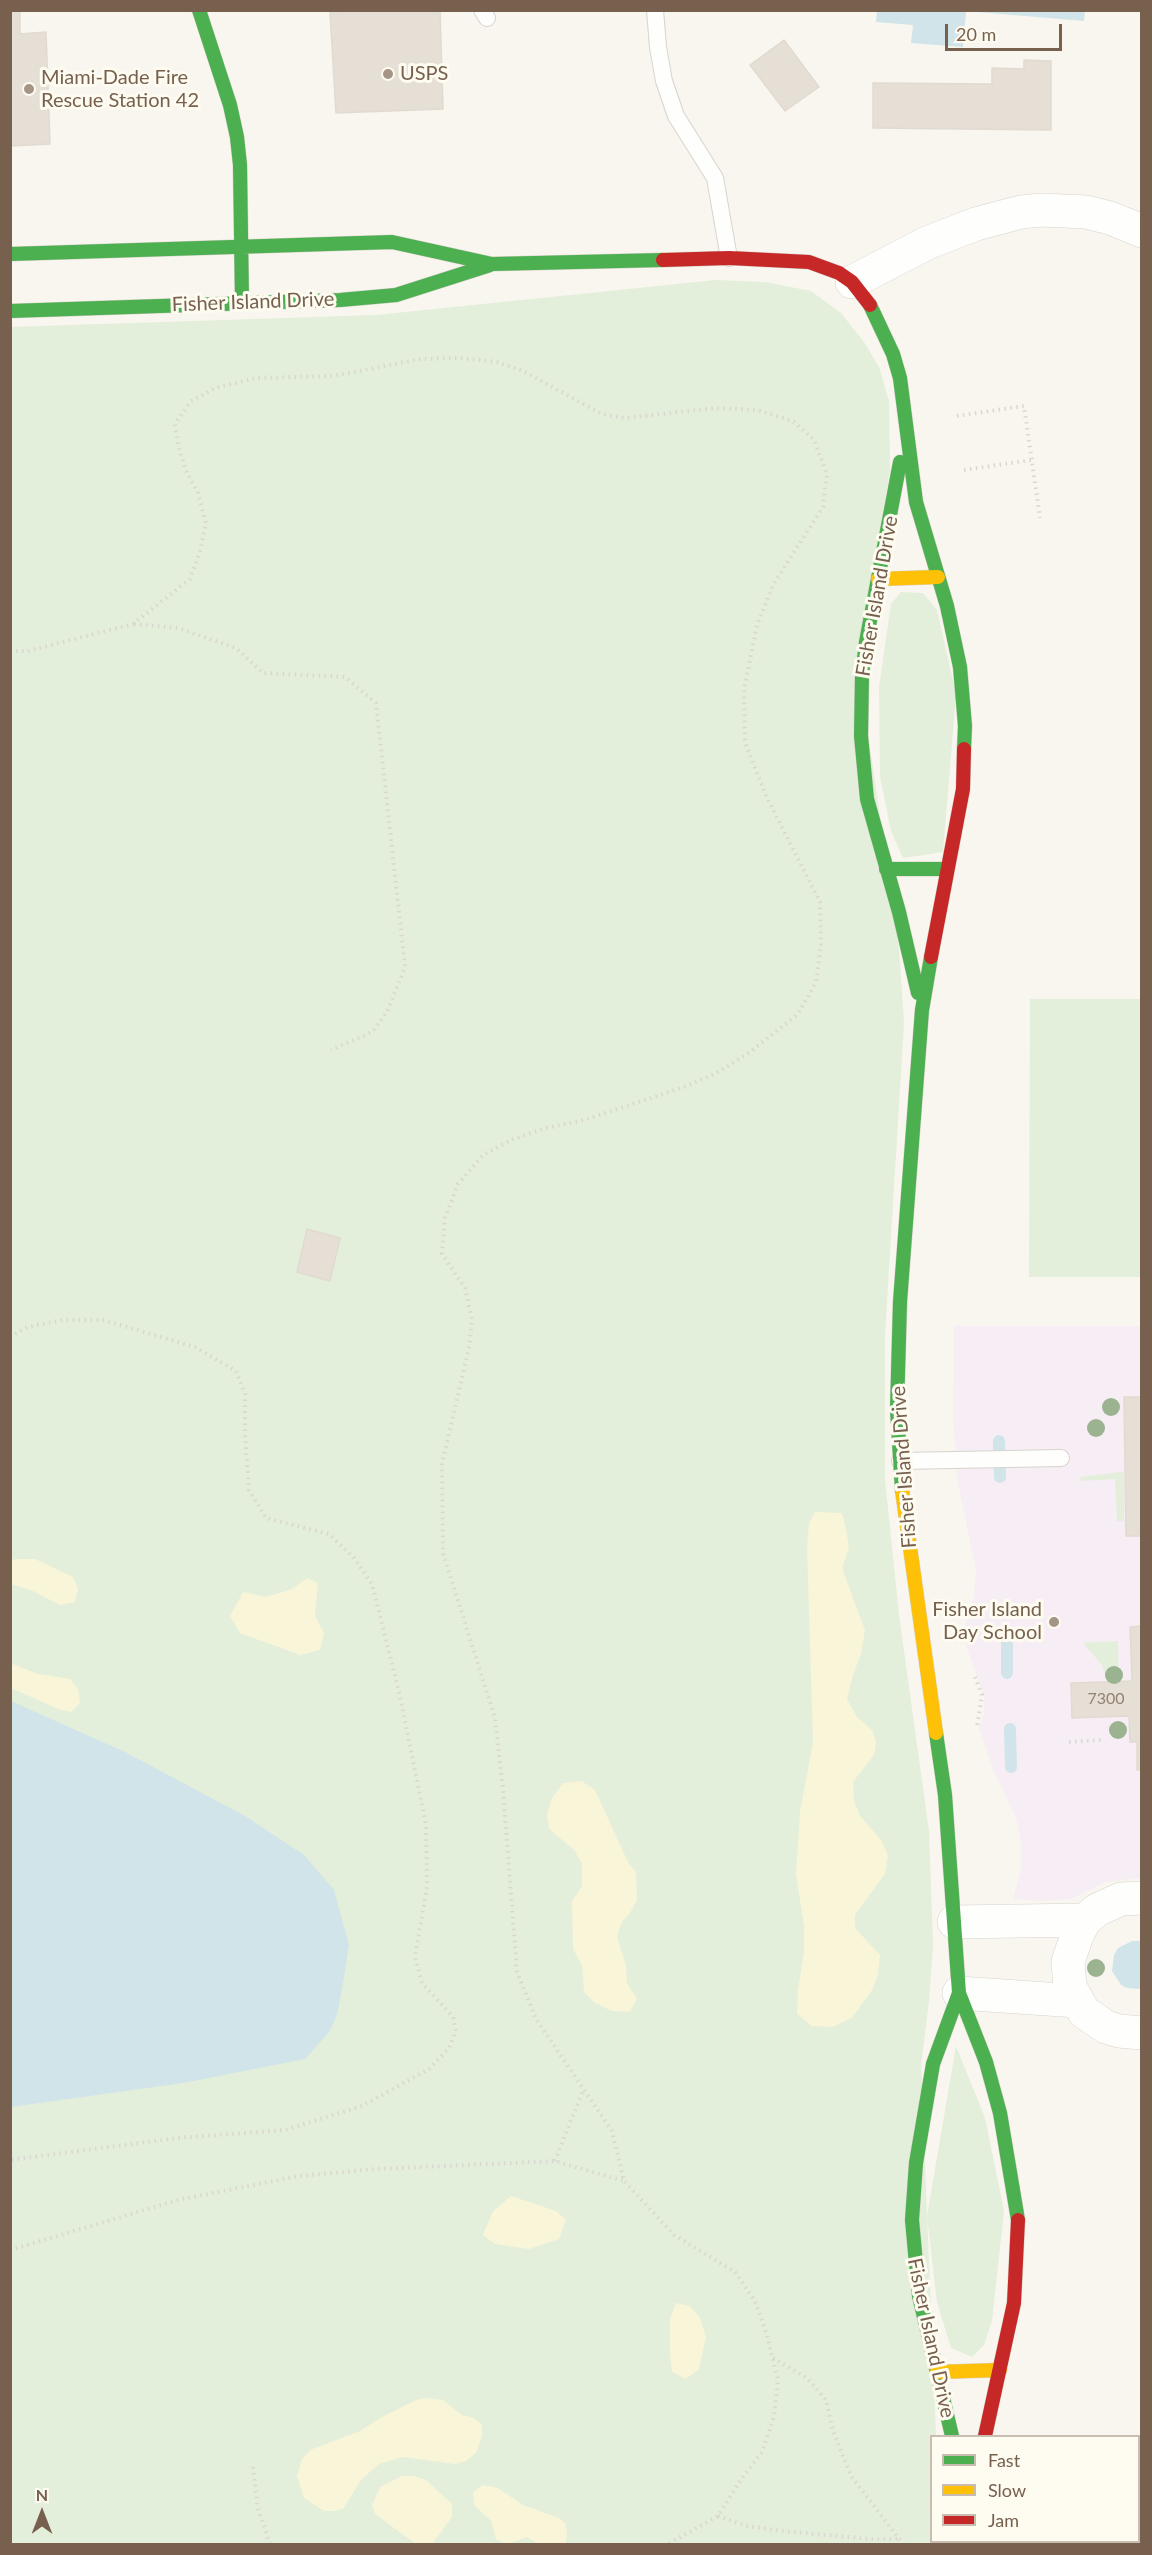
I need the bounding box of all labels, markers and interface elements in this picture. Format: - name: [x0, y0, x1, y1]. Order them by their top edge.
- scale bar: [948, 12, 1065, 50]
- text: 20 m: [956, 23, 996, 45]
- place label: USPS: [400, 62, 448, 86]
- place label: Miami-Dade Fire Rescue Station 42: [41, 66, 199, 113]
- marker: USPS: [381, 67, 395, 81]
- marker: Miami-Dade Fire Rescue Station 42: [22, 82, 36, 96]
- street label: Fisher Island Drive: [171, 287, 335, 317]
- street label: Fisher Island Drive: [851, 514, 903, 678]
- street label: Fisher Island Drive: [886, 1385, 922, 1549]
- place label: Fisher Island Day School: [932, 1598, 1042, 1645]
- marker: Fisher Island Day School: [1047, 1615, 1061, 1629]
- house number: 7300: [1087, 1689, 1125, 1709]
- street label: Fisher Island Drive: [902, 2256, 960, 2420]
- legend: [930, 2435, 1140, 2543]
- text: Fast: [988, 2449, 1020, 2471]
- text: Slow: [988, 2479, 1026, 2501]
- north arrow: [12, 2483, 72, 2543]
- text: N: [36, 2485, 48, 2504]
- text: Jam: [988, 2509, 1019, 2531]

